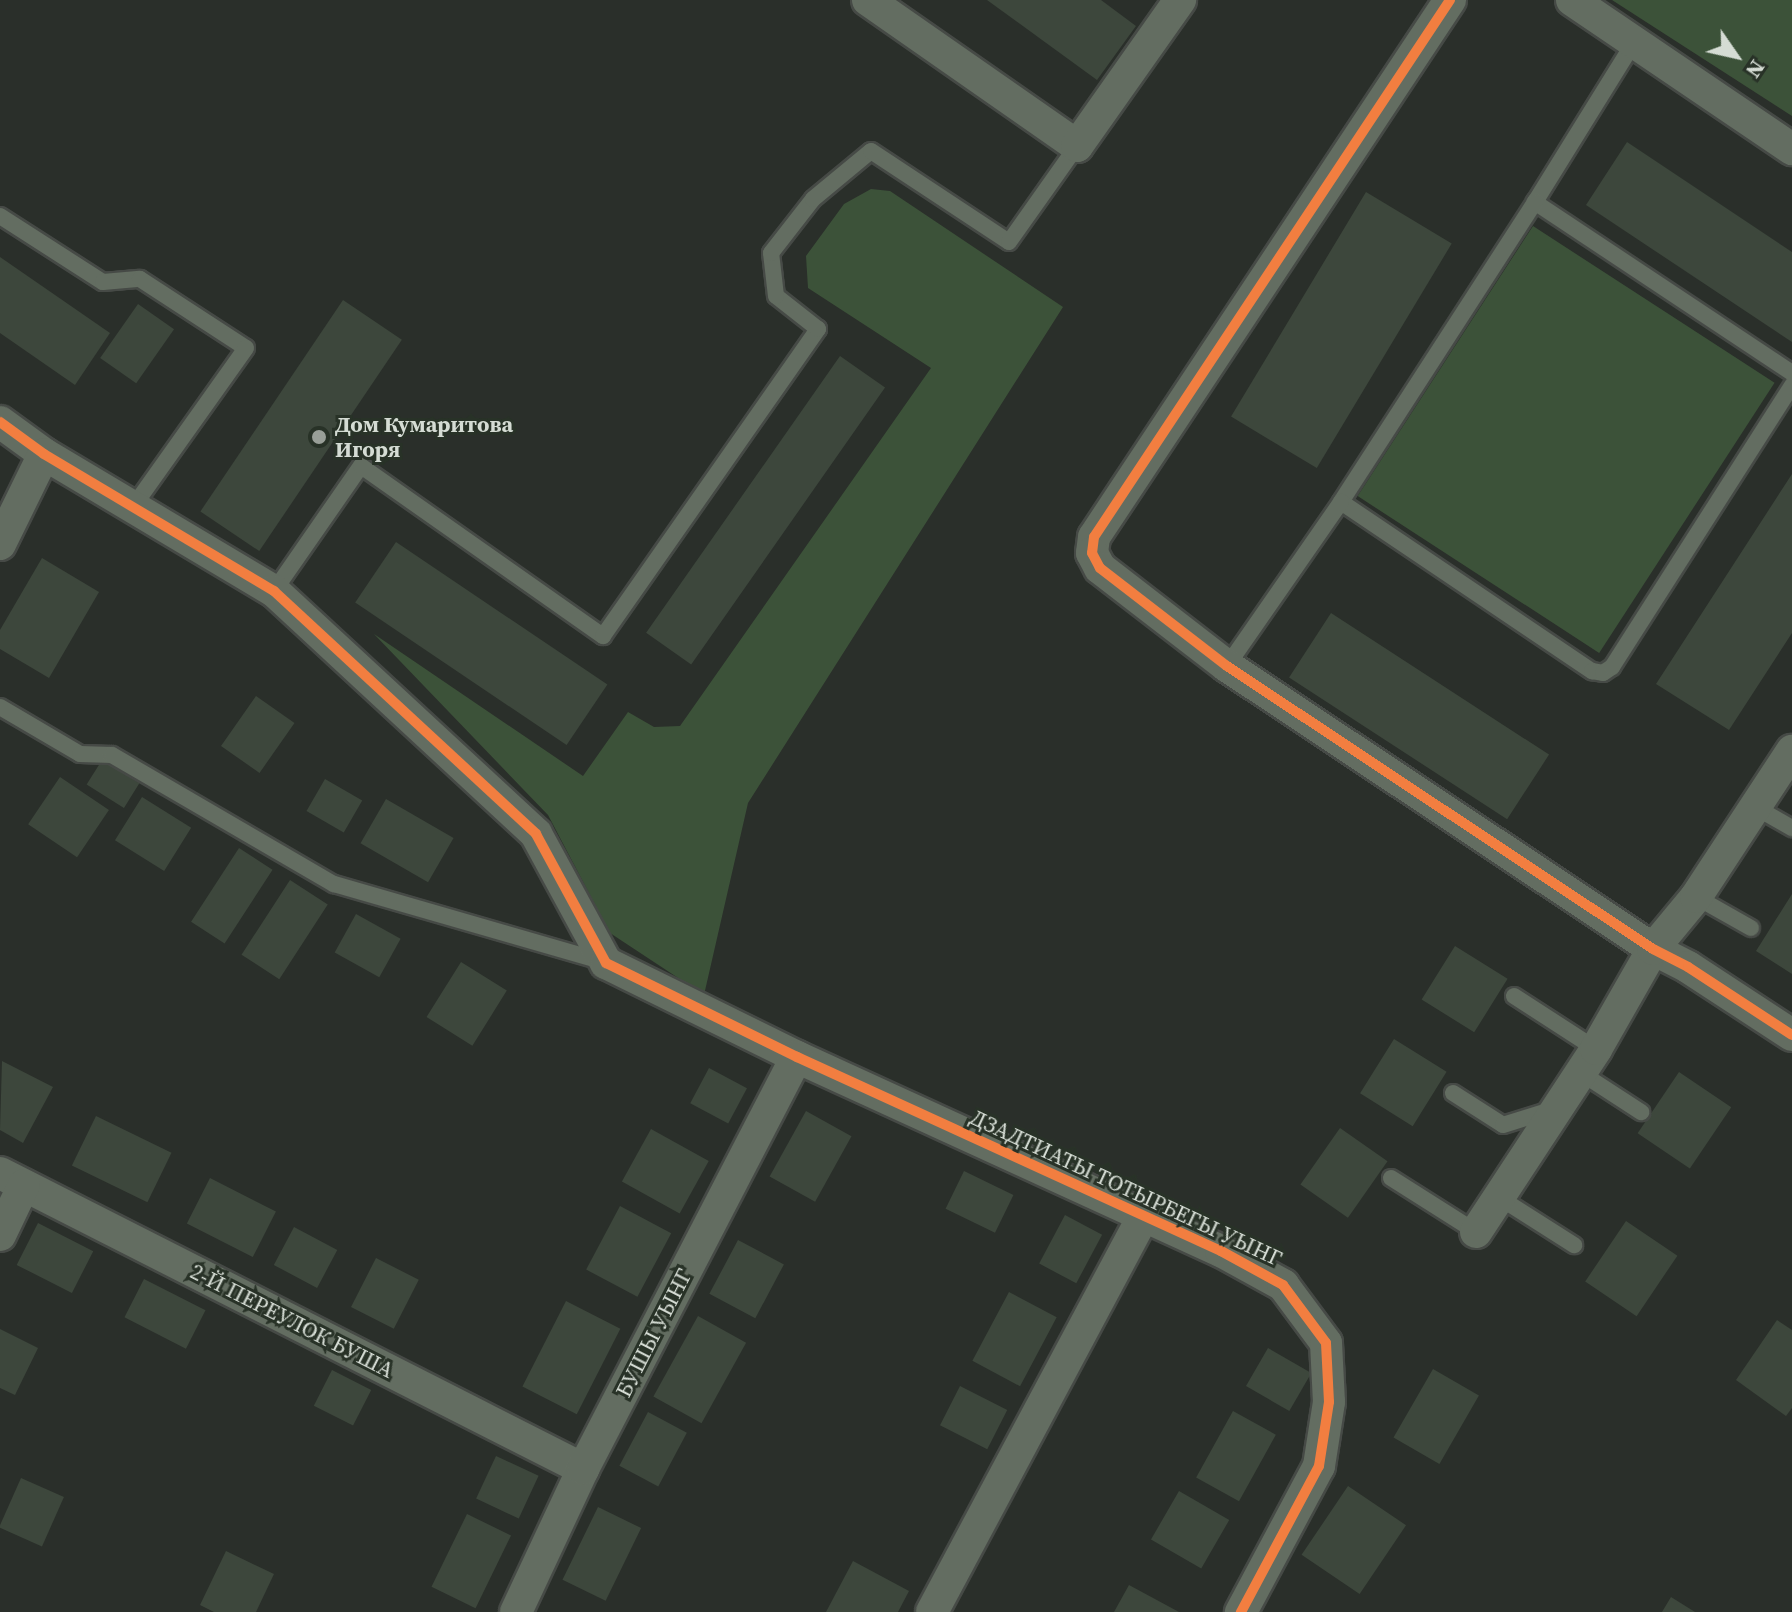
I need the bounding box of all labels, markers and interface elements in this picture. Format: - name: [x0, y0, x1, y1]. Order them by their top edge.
- north arrow: [1696, 16, 1776, 96]
- text: N: [1739, 54, 1773, 84]
- place label: Дом Кумаритова Игоря: [335, 411, 513, 462]
- marker: Дом Кумаритова Игоря: [310, 428, 328, 446]
- street label: ДЗАДТИАТЫ ТОТЫРБЕГЫ УЫНГ: [966, 1104, 1286, 1272]
- street label: 2-Й ПЕРЕУЛОК БУША: [186, 1258, 398, 1384]
- street label: БУШЫ УЫНГ: [610, 1264, 698, 1402]

